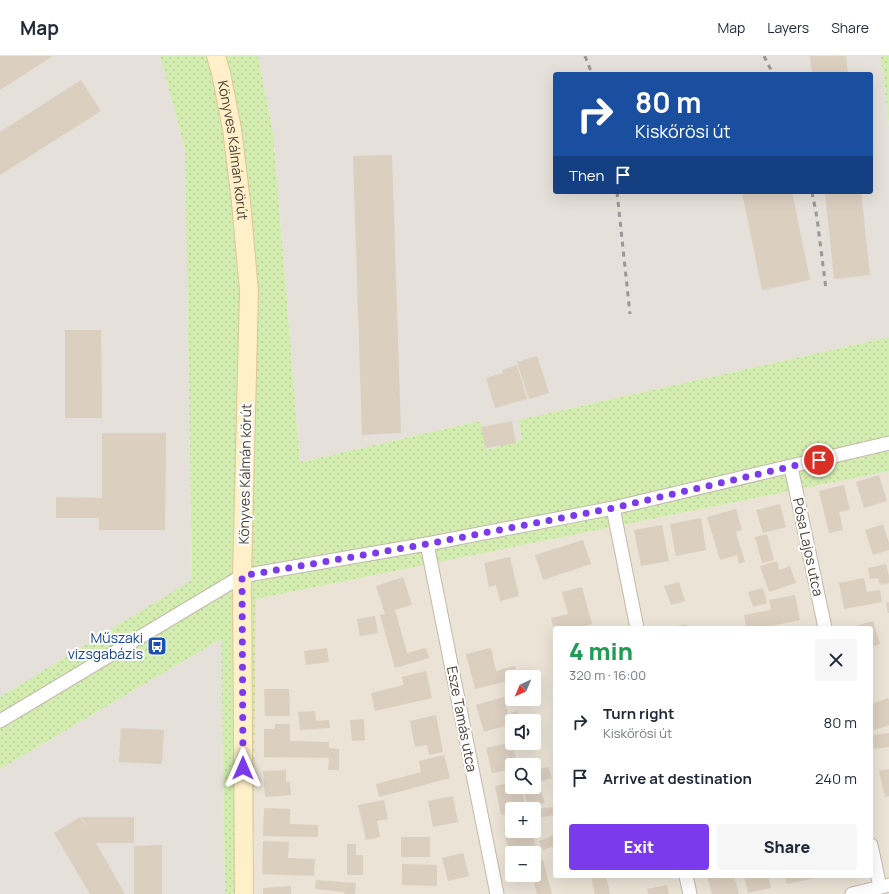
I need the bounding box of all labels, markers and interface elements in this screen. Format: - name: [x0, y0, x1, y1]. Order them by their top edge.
- text: Map: [20, 15, 59, 41]
- text: Map: [717, 18, 745, 37]
- text: Layers: [767, 18, 809, 37]
- text: Share: [831, 18, 869, 37]
- street label: Könyves Kálmán körút: [214, 79, 253, 221]
- text: 80 m: [635, 83, 701, 121]
- icon: right: [569, 88, 621, 140]
- text: Kiskőrösi út: [635, 119, 731, 143]
- icon: arrive: [612, 164, 634, 186]
- text: Then: [569, 165, 604, 186]
- street label: Könyves Kálmán körút: [234, 403, 255, 545]
- pin: [802, 443, 836, 477]
- icon: arrive: [808, 449, 830, 471]
- street label: Pósa Lajos utca: [789, 496, 828, 598]
- place label: Műszaki vizsgabázis: [68, 628, 143, 663]
- text: 4 min: [569, 634, 633, 667]
- bus stop icon: Műszaki vizsgabázis: [146, 635, 168, 657]
- button: close: [815, 639, 857, 681]
- street label: Esze Tamás utca: [443, 664, 482, 773]
- text: 320 m · 16:00: [569, 666, 646, 684]
- north arrow: [505, 670, 541, 706]
- map controls: [505, 670, 541, 882]
- text: Turn right: [603, 703, 674, 724]
- icon: right: [569, 711, 591, 733]
- text: 80 m: [823, 712, 857, 733]
- button: sound: [505, 714, 541, 750]
- text: Kiskőrösi út: [603, 724, 672, 742]
- position arrow: [222, 747, 264, 789]
- button: search: [505, 758, 541, 794]
- icon: arrive: [569, 767, 591, 789]
- text: Arrive at destination: [603, 768, 752, 789]
- text: 240 m: [815, 768, 857, 789]
- button: +: [505, 802, 541, 838]
- button: Exit: [569, 824, 709, 870]
- button: Share: [717, 824, 857, 870]
- button: −: [505, 846, 541, 882]

